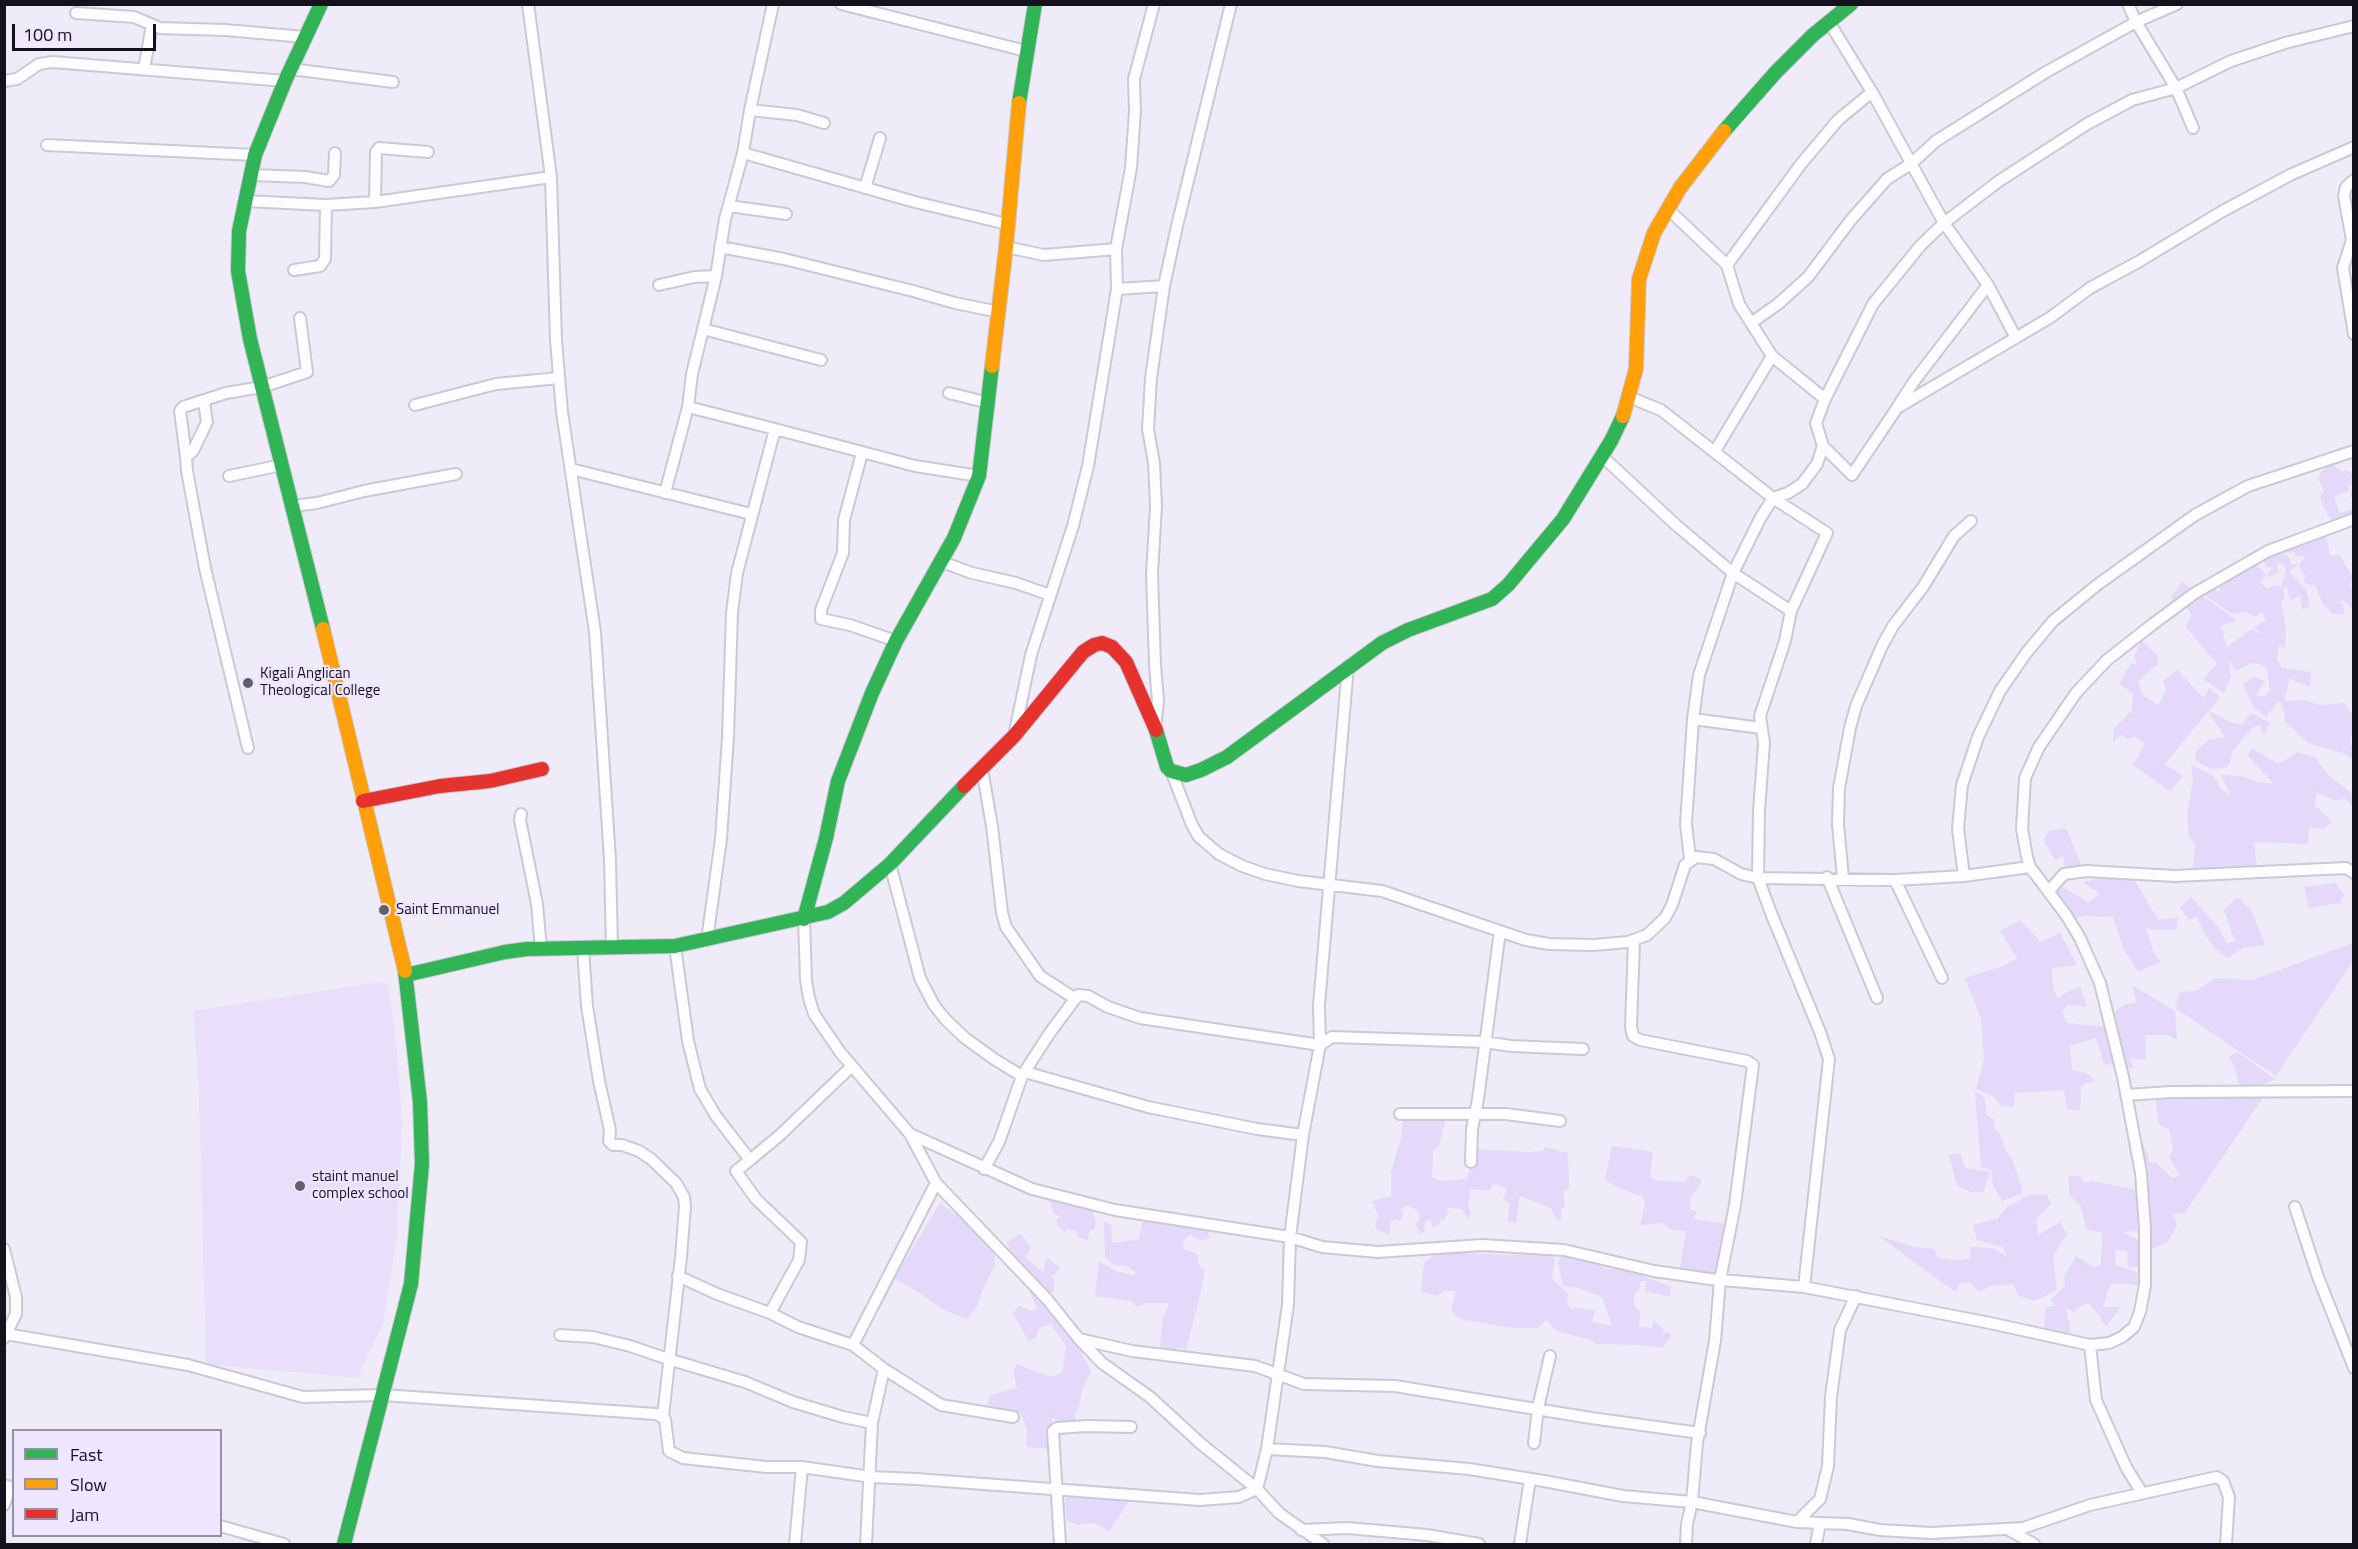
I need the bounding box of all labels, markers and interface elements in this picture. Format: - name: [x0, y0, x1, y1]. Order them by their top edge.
- scale bar: [15, 12, 159, 50]
- text: 100 m: [23, 21, 72, 48]
- place label: Kigali Anglican Theological College: [260, 665, 380, 700]
- marker: Kigali Anglican Theological College: [241, 676, 255, 690]
- place label: Saint Emmanuel: [396, 901, 499, 919]
- marker: Saint Emmanuel: [377, 903, 391, 917]
- place label: staint manuel complex school: [312, 1168, 409, 1203]
- marker: staint manuel complex school: [293, 1179, 307, 1193]
- legend: [12, 1429, 222, 1537]
- text: Fast: [70, 1441, 103, 1468]
- text: Slow: [70, 1471, 107, 1498]
- text: Jam: [70, 1501, 99, 1528]

